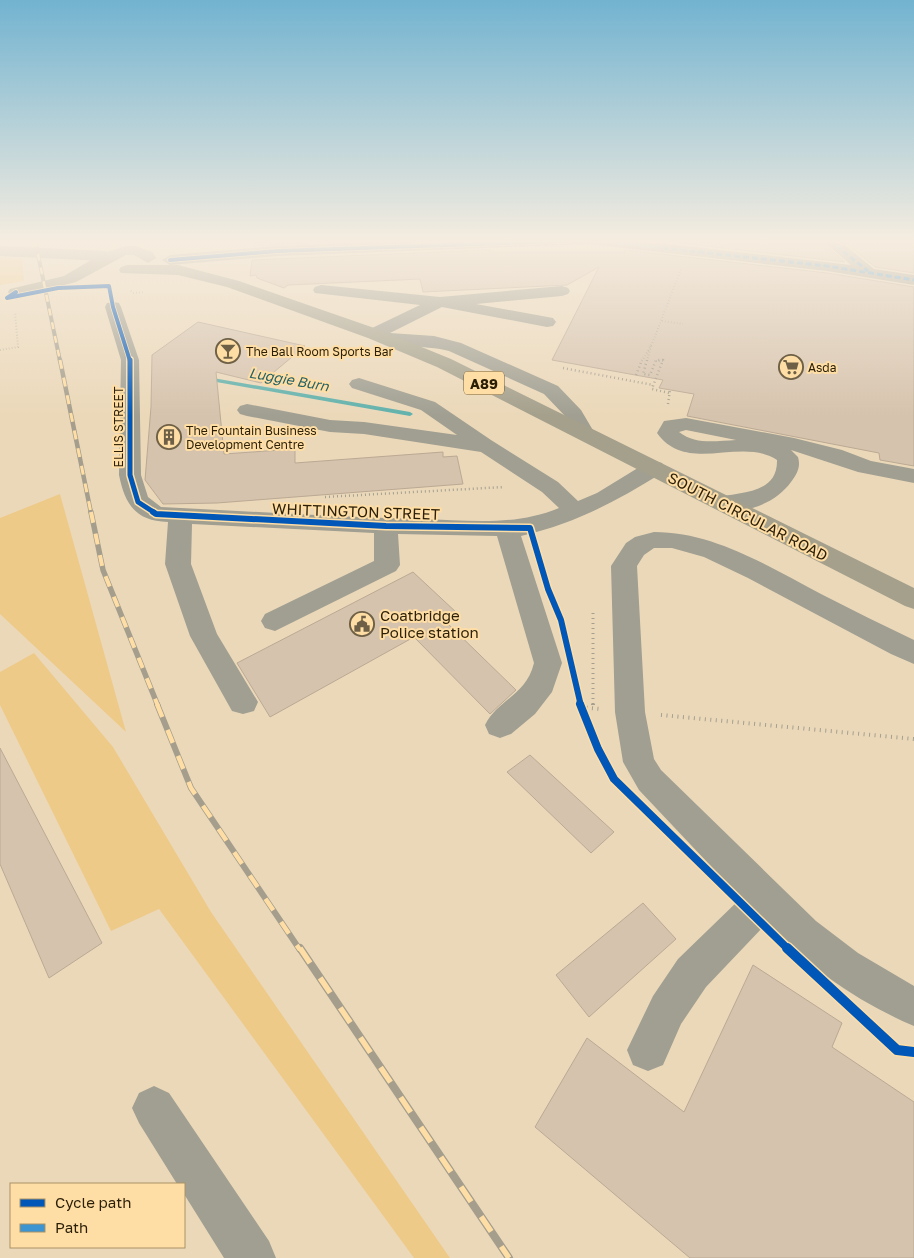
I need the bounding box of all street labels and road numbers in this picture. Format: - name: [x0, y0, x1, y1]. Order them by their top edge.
- road number: A89: [464, 372, 504, 394]
- street label: ELLIS STREET: [111, 386, 126, 467]
- street label: SOUTH CIRCULAR ROAD: [665, 468, 831, 564]
- street label: WHITTINGTON STREET: [272, 499, 440, 523]

